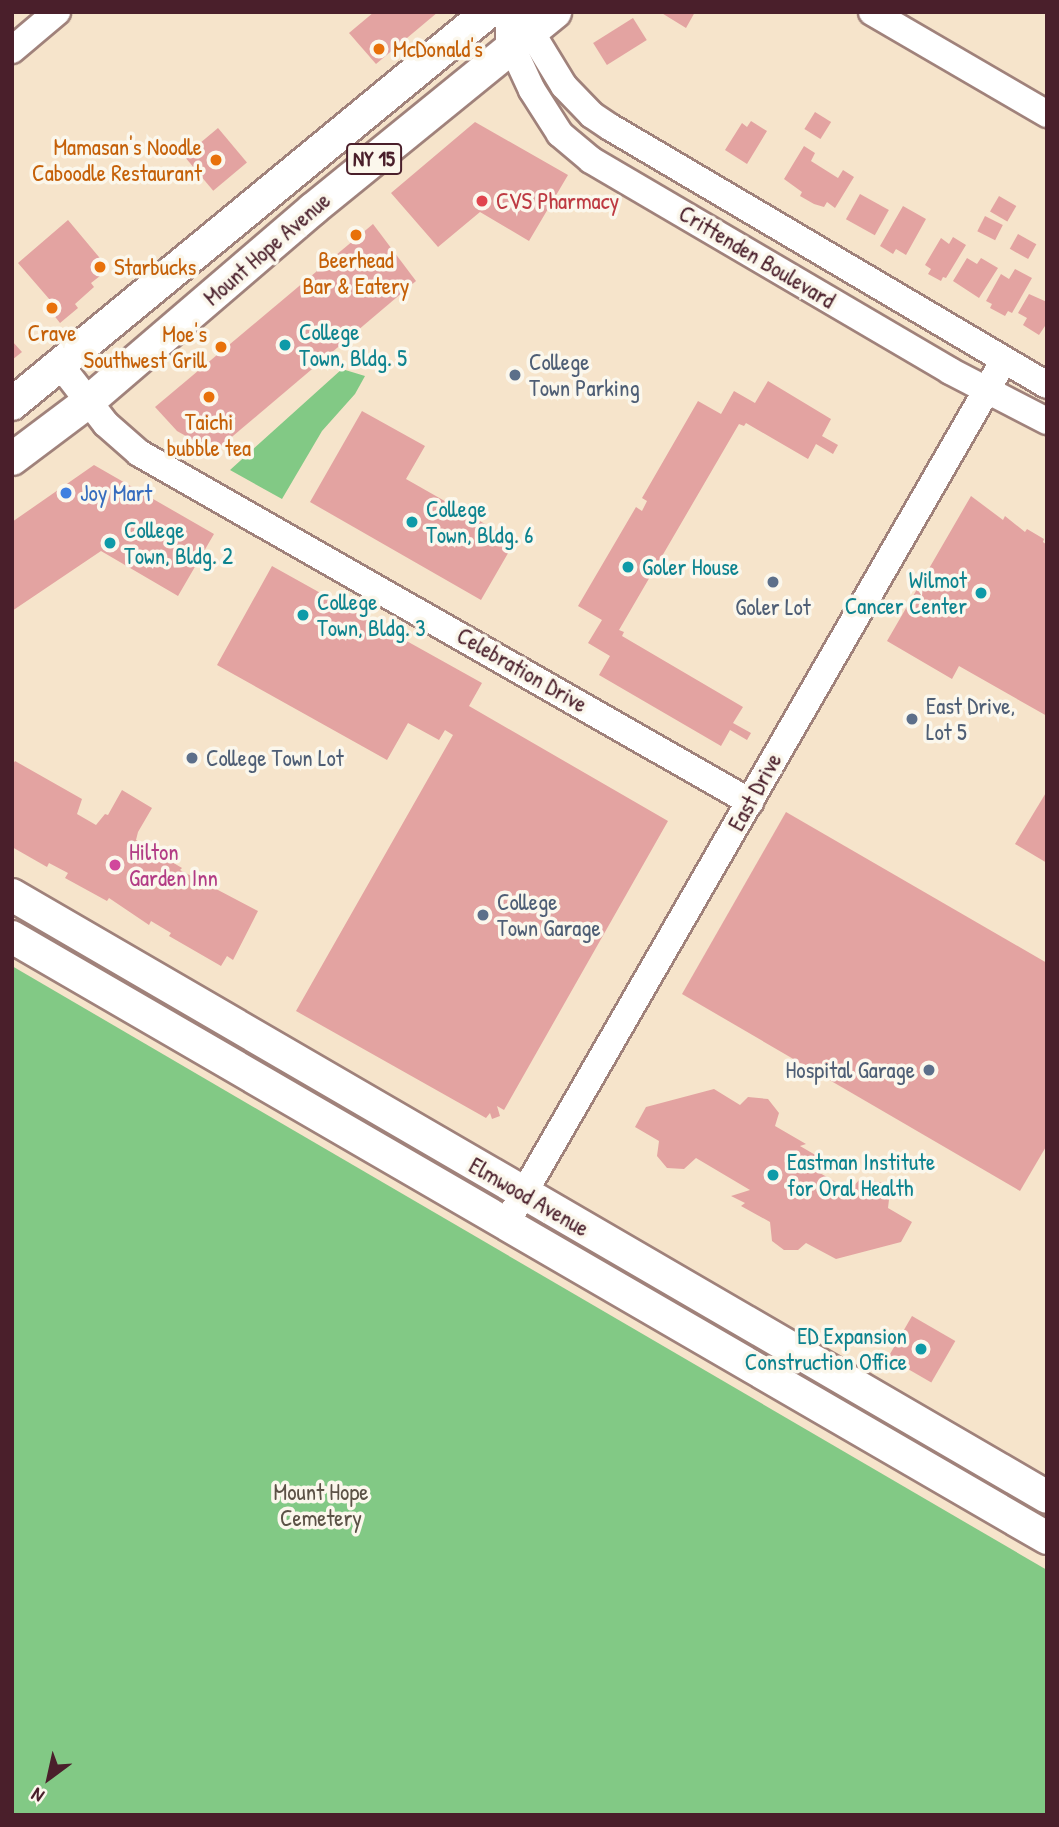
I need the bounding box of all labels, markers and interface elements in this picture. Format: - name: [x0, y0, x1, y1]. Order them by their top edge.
- place label: McDonald's: [393, 35, 483, 63]
- marker: McDonald's: [371, 41, 387, 57]
- place label: Mamasan's Noodle Caboodle Restaurant: [32, 133, 202, 187]
- road number: NY 15: [346, 142, 402, 176]
- marker: Mamasan's Noodle Caboodle Restaurant: [208, 152, 224, 168]
- street label: Mount Hope Avenue: [198, 187, 336, 311]
- place label: CVS Pharmacy: [496, 187, 619, 215]
- marker: CVS Pharmacy: [474, 193, 490, 209]
- street label: Crittenden Boulevard: [674, 200, 840, 314]
- marker: Beerhead Bar & Eatery: [348, 227, 364, 243]
- place label: Beerhead Bar & Eatery: [302, 246, 410, 300]
- place label: Starbucks: [114, 253, 196, 281]
- marker: Starbucks: [92, 259, 108, 275]
- marker: Crave: [44, 300, 60, 316]
- place label: College Town, Bldg. 5: [299, 318, 407, 372]
- place label: Crave: [28, 319, 76, 347]
- place label: Moe's Southwest Grill: [84, 320, 207, 374]
- marker: College Town, Bldg. 5: [277, 337, 293, 353]
- marker: Moe's Southwest Grill: [213, 339, 229, 355]
- place label: College Town Parking: [529, 348, 640, 402]
- marker: College Town Parking: [507, 367, 523, 383]
- marker: Taichi bubble tea: [201, 389, 217, 405]
- place label: Taichi bubble tea: [167, 408, 251, 462]
- place label: Joy Mart: [80, 479, 152, 507]
- marker: Joy Mart: [58, 485, 74, 501]
- place label: College Town, Bldg. 6: [426, 495, 533, 549]
- marker: College Town, Bldg. 6: [404, 514, 420, 530]
- place label: College Town, Bldg. 2: [124, 516, 233, 570]
- marker: College Town, Bldg. 2: [102, 535, 118, 551]
- place label: Goler House: [642, 553, 739, 581]
- marker: Goler House: [620, 559, 636, 575]
- place label: Wilmot Cancer Center: [845, 566, 967, 620]
- marker: Goler Lot: [765, 574, 781, 590]
- marker: Wilmot Cancer Center: [973, 585, 989, 601]
- place label: College Town, Bldg. 3: [317, 588, 426, 642]
- place label: Goler Lot: [735, 593, 811, 621]
- marker: College Town, Bldg. 3: [295, 607, 311, 623]
- street label: Celebration Drive: [452, 622, 592, 718]
- place label: East Drive, Lot 5: [926, 692, 1015, 746]
- marker: East Drive, Lot 5: [904, 711, 920, 727]
- place label: College Town Lot: [206, 744, 344, 772]
- street label: East Drive: [722, 748, 788, 836]
- marker: College Town Lot: [184, 750, 200, 766]
- place label: Hilton Garden Inn: [129, 838, 218, 892]
- marker: Hilton Garden Inn: [107, 857, 123, 873]
- place label: College Town Garage: [497, 888, 601, 942]
- marker: College Town Garage: [475, 907, 491, 923]
- place label: Hospital Garage: [785, 1056, 915, 1084]
- marker: Hospital Garage: [921, 1062, 937, 1078]
- place label: Eastman Institute for Oral Health: [787, 1148, 935, 1202]
- street label: Elmwood Avenue: [464, 1152, 594, 1242]
- marker: Eastman Institute for Oral Health: [765, 1167, 781, 1183]
- place label: ED Expansion Construction Office: [745, 1322, 907, 1376]
- marker: ED Expansion Construction Office: [913, 1341, 929, 1357]
- park label: Mount Hope Cemetery: [274, 1478, 368, 1532]
- north arrow: [14, 1743, 84, 1813]
- text: N: [26, 1782, 49, 1809]

